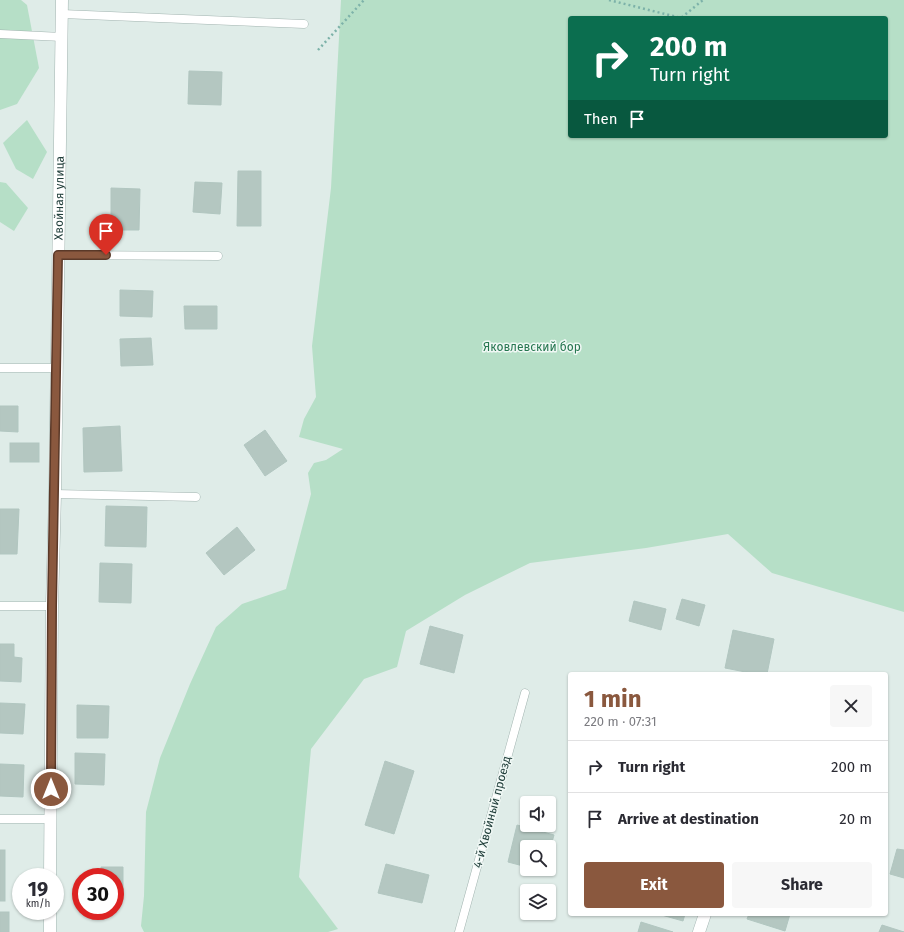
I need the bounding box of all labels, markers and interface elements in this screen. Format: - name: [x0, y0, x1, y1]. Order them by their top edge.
- text: 200 m: [650, 30, 728, 63]
- icon: right: [584, 32, 636, 84]
- text: Turn right: [650, 64, 730, 86]
- icon: arrive: [626, 108, 648, 130]
- text: Then: [584, 110, 618, 128]
- street label: Хвойная улица: [52, 156, 67, 240]
- pin: [89, 214, 123, 255]
- icon: arrive: [95, 220, 117, 242]
- park label: Яковлевский бор: [483, 340, 581, 354]
- text: 1 min: [584, 685, 642, 713]
- button: close: [830, 685, 872, 727]
- text: 220 m · 07:31: [584, 714, 657, 729]
- street label: 4-й Хвойный проезд: [470, 754, 514, 870]
- icon: right: [584, 756, 606, 778]
- text: Turn right: [618, 758, 685, 776]
- text: 200 m: [831, 758, 872, 776]
- position arrow: [30, 768, 72, 810]
- map controls: [520, 796, 556, 920]
- button: sound: [520, 796, 556, 832]
- icon: arrive: [584, 808, 606, 830]
- text: Arrive at destination: [618, 810, 759, 828]
- text: 20 m: [839, 810, 872, 828]
- button: search: [520, 840, 556, 876]
- button: Exit: [584, 862, 724, 908]
- button: Share: [732, 862, 872, 908]
- speed limit sign: 30: [72, 868, 124, 920]
- text: 19: [28, 877, 48, 901]
- button: layers: [520, 884, 556, 920]
- text: km/h: [26, 898, 50, 910]

